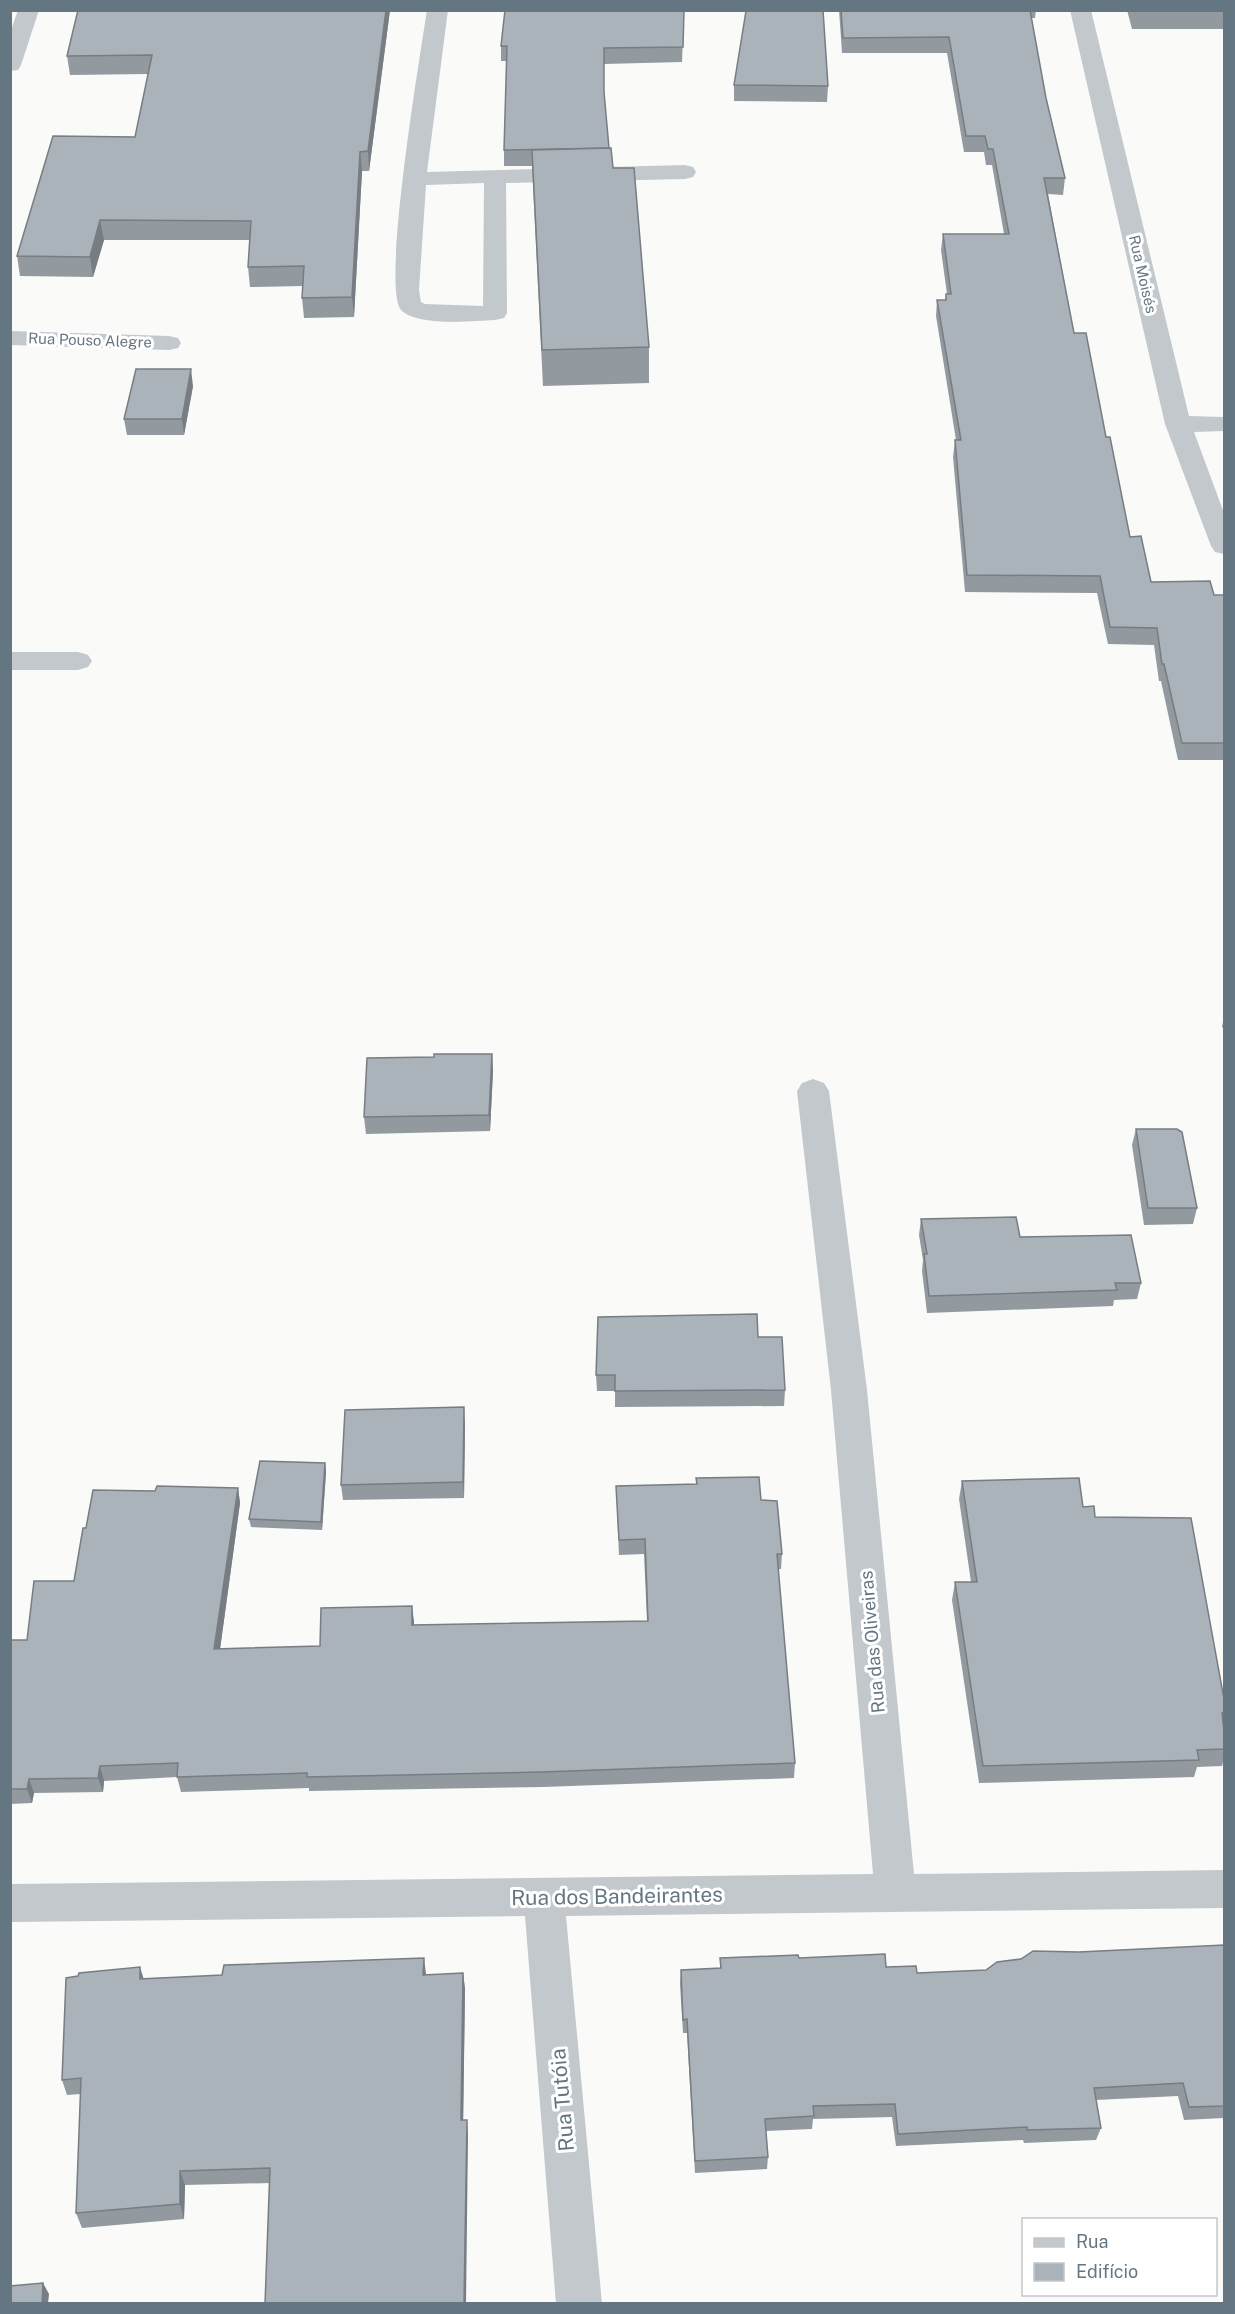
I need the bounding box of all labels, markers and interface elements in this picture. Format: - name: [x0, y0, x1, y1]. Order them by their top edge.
- street label: Rua Moisés: [1126, 233, 1160, 315]
- street label: Rua Pouso Alegre: [28, 329, 152, 351]
- street label: Rua das Oliveiras: [855, 1570, 889, 1714]
- street label: Rua dos Bandeirantes: [511, 1882, 723, 1910]
- street label: Rua Tutóia: [545, 2048, 579, 2152]
- legend: [1022, 2218, 1217, 2296]
- text: Rua: [1076, 2231, 1108, 2252]
- text: Edifício: [1076, 2261, 1138, 2282]

